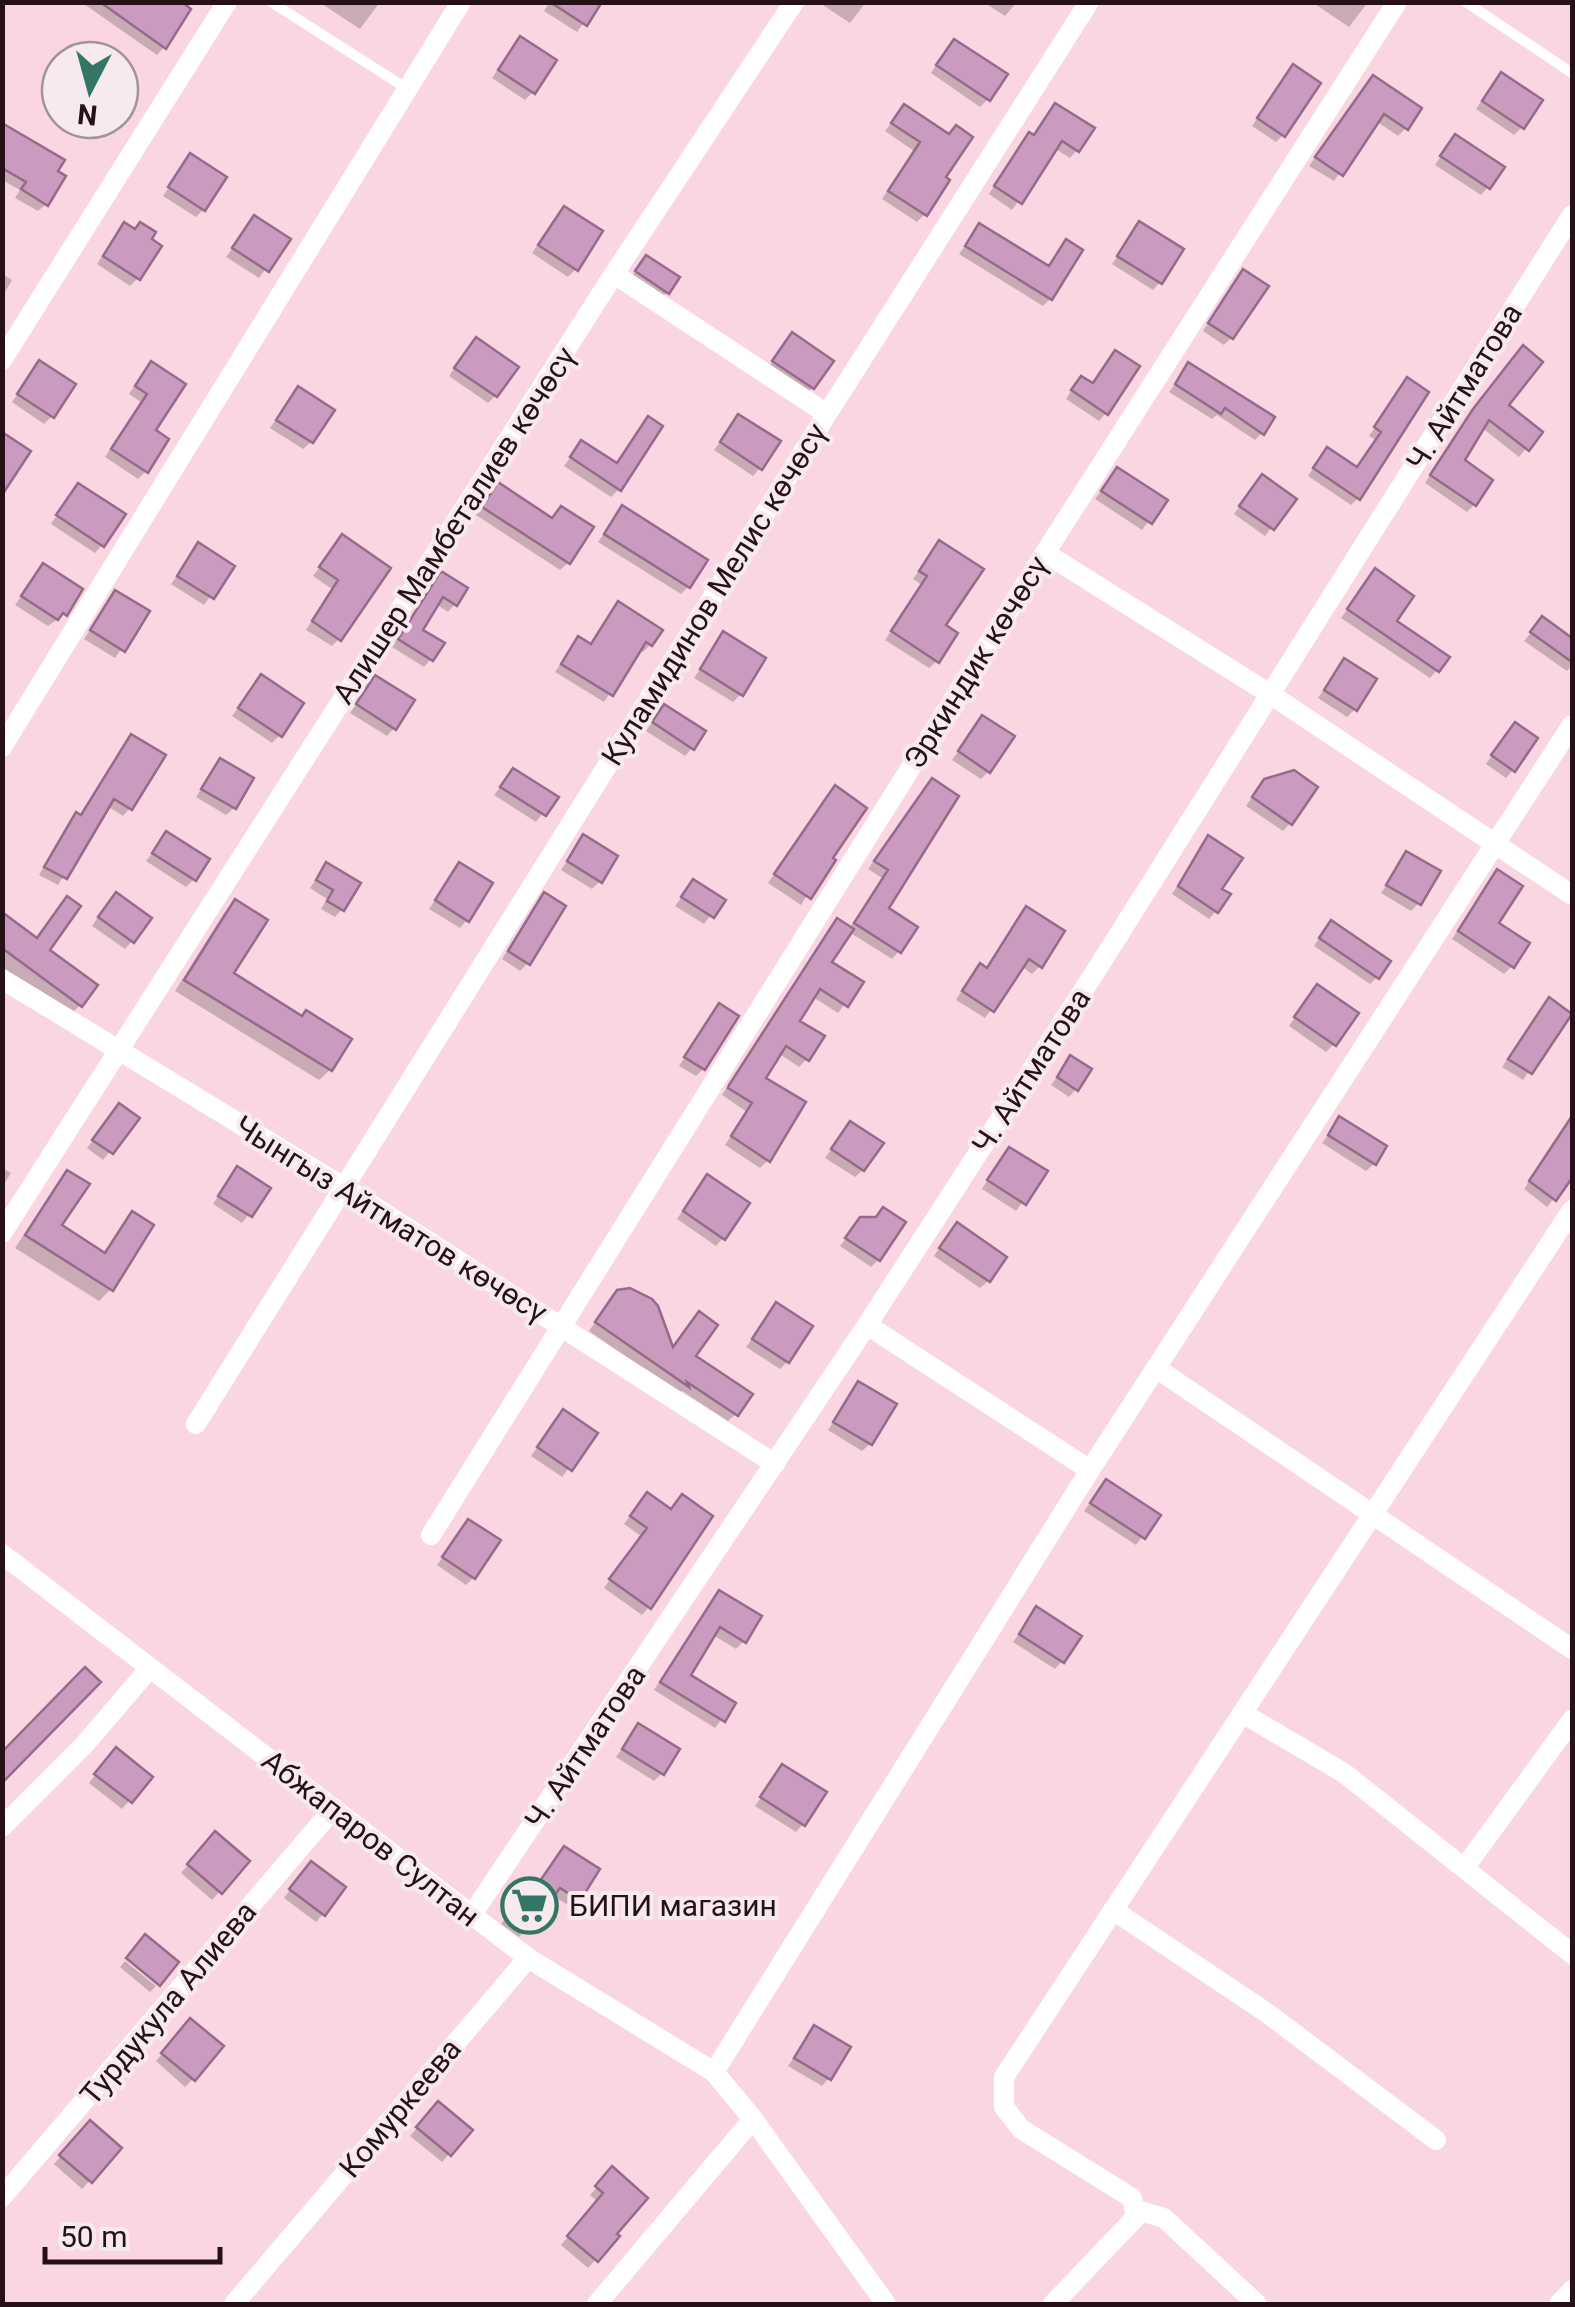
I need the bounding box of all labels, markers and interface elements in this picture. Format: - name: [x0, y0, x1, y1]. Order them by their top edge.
- north arrow: [40, 40, 140, 140]
- text: N: [76, 97, 99, 132]
- street label: Ч. Айтматова: [1399, 297, 1529, 477]
- street label: Алишер Мамбеталиев көчөсү: [325, 340, 583, 710]
- street label: Куламидинов Мелис көчөсү: [594, 416, 834, 772]
- street label: Эркиндик көчөсү: [896, 549, 1056, 775]
- street label: Ч. Айтматова: [965, 982, 1097, 1160]
- street label: Чынгыз Айтматов көчөсү: [228, 1108, 554, 1330]
- street label: Ч. Айтматова: [517, 1658, 653, 1836]
- street label: Абжапаров Султан: [256, 1742, 486, 1934]
- supermarket icon: БИПИ магазин: [500, 1875, 560, 1935]
- place label: БИПИ магазин: [569, 1888, 777, 1923]
- street label: Турдукула Алиева: [73, 1894, 263, 2112]
- street label: Комуркеева: [332, 2031, 468, 2185]
- scale bar: [45, 2202, 220, 2264]
- text: 50 m: [60, 2219, 127, 2254]

